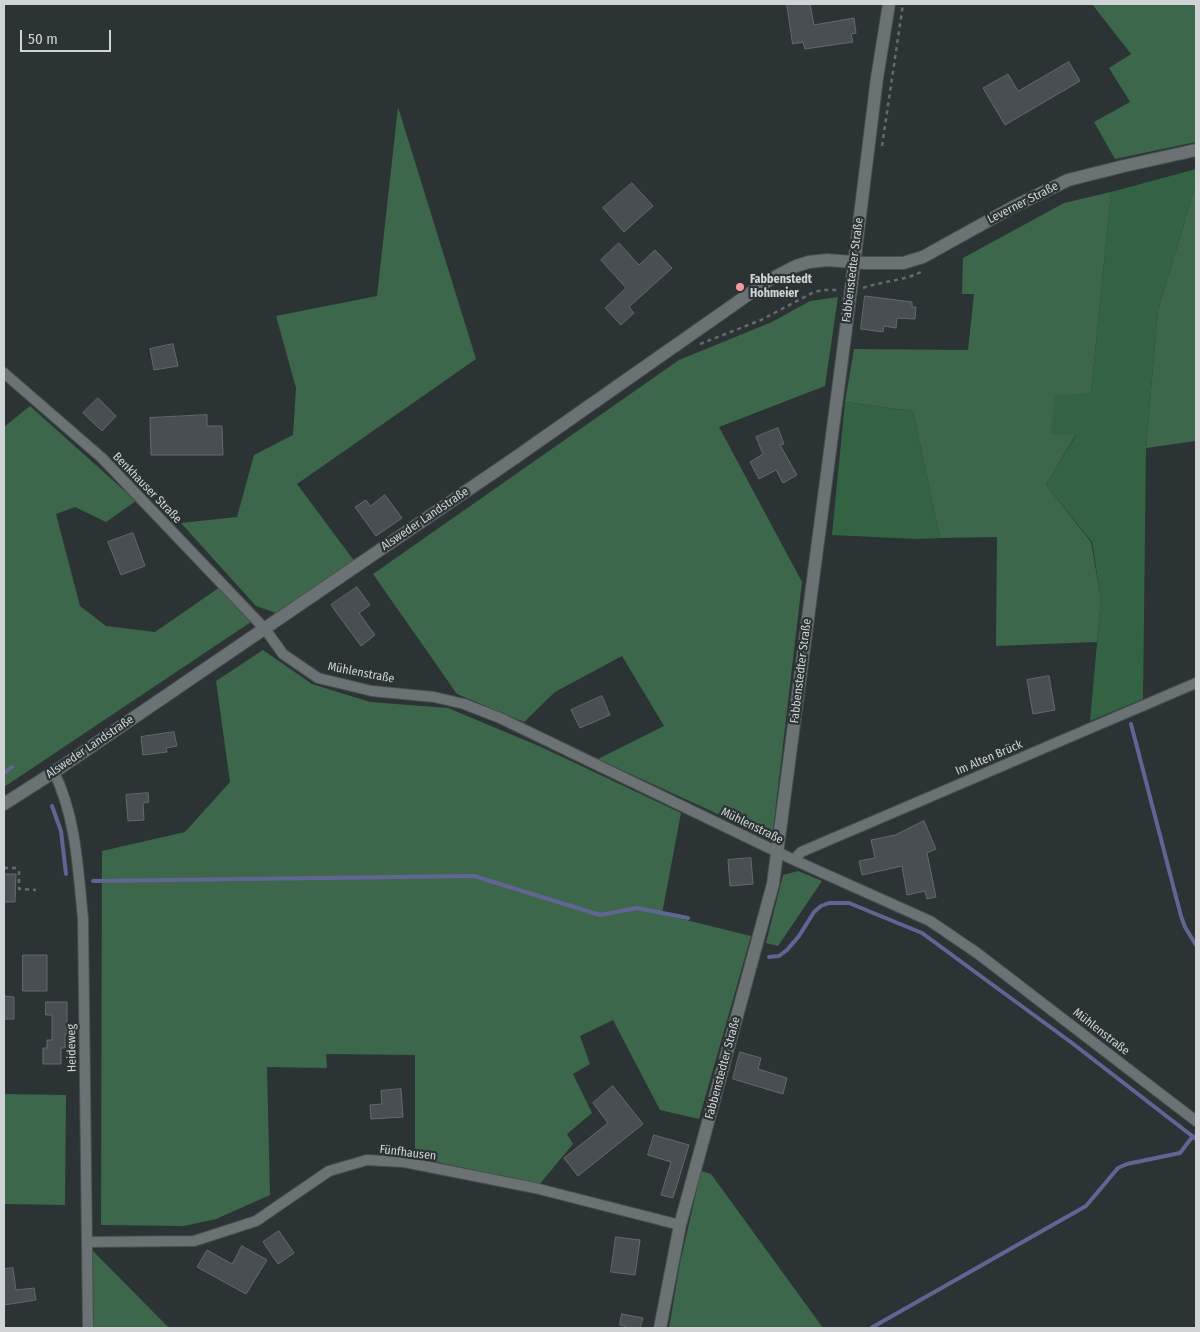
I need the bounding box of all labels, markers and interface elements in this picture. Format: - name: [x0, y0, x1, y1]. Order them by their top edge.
- scale bar: [22, 20, 114, 52]
- text: 50 m: [28, 30, 58, 48]
- street label: Leverner Straße: [985, 179, 1061, 227]
- street label: Fabbenstedter Straße: [839, 217, 867, 323]
- place label: Fabbenstedt Hohmeier: [750, 273, 812, 301]
- marker: Fabbenstedt Hohmeier: [734, 281, 746, 293]
- street label: Benkhauser Straße: [110, 450, 184, 526]
- street label: Alsweder Landstraße: [378, 484, 472, 554]
- street label: Fabbenstedter Straße: [787, 618, 815, 724]
- street label: Mühlenstraße: [326, 659, 396, 687]
- street label: Alsweder Landstraße: [43, 712, 137, 782]
- street label: Im Alten Brück: [953, 737, 1025, 779]
- street label: Mühlenstraße: [718, 805, 786, 847]
- street label: Mühlenstraße: [1070, 1006, 1132, 1058]
- street label: Fabbenstedter Straße: [702, 1015, 744, 1121]
- street label: Heideweg: [64, 1024, 80, 1072]
- street label: Fünfhausen: [379, 1142, 437, 1164]

